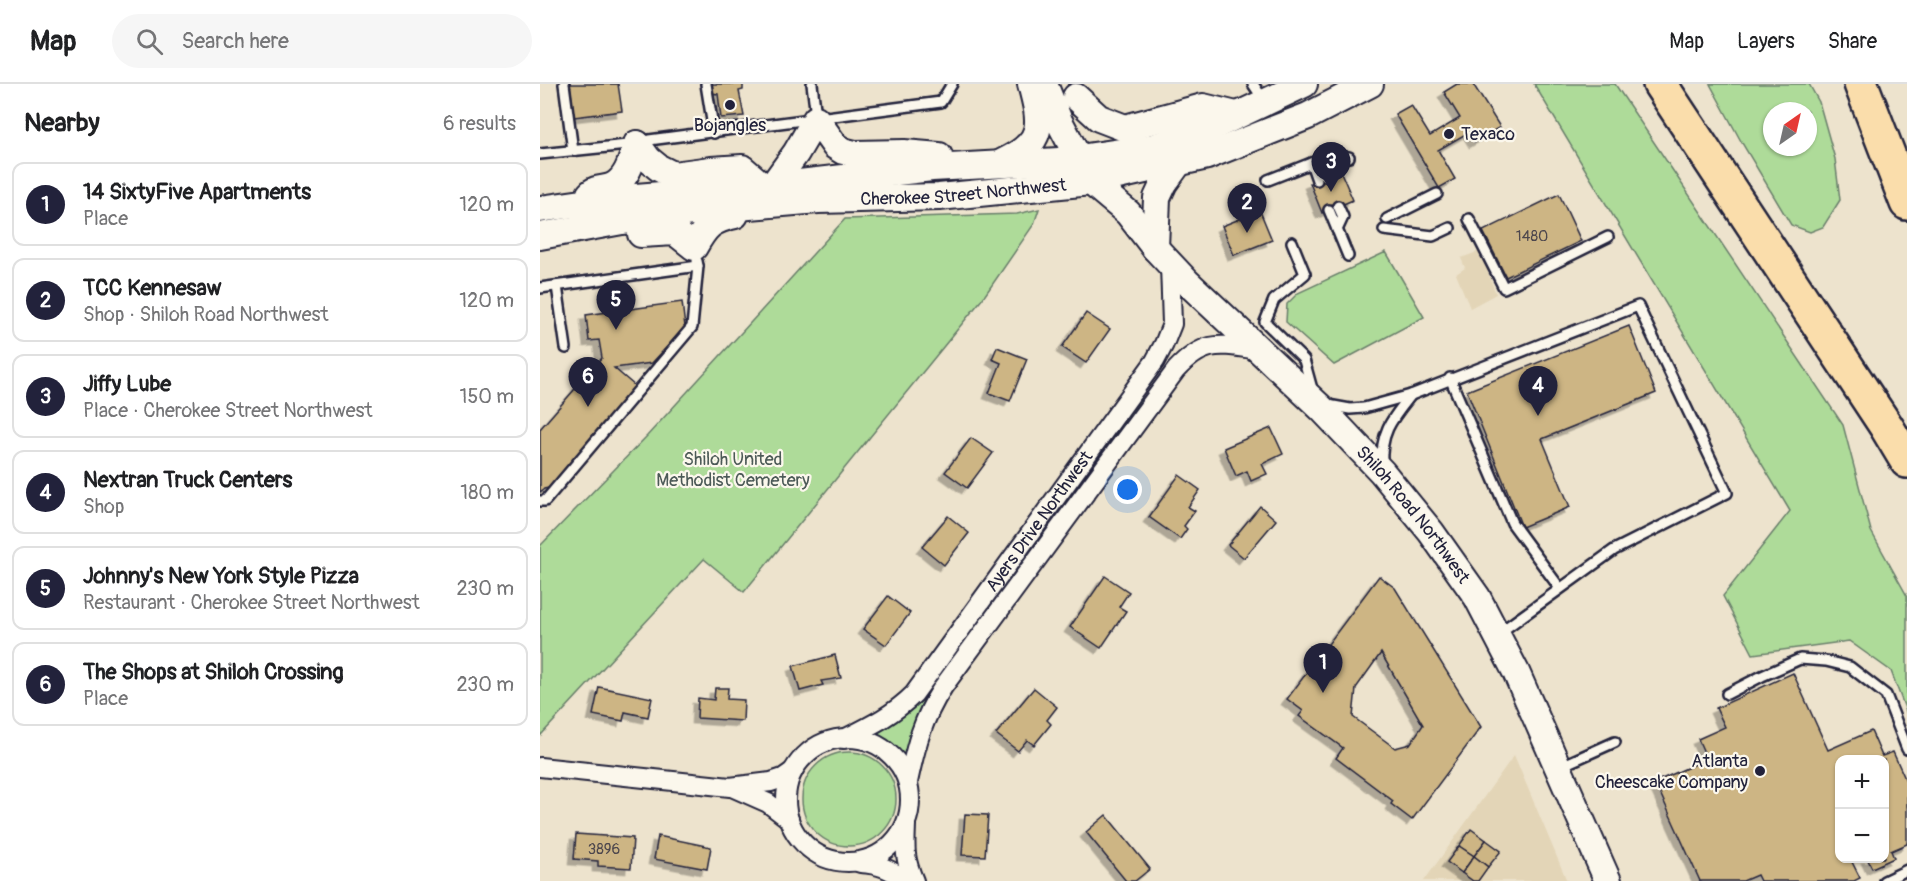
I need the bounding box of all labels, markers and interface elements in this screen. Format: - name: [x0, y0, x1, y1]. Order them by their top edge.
- search box: [112, 14, 532, 68]
- text: Map: [30, 24, 76, 59]
- icon: search: [133, 25, 166, 58]
- text: Search here: [181, 27, 289, 55]
- text: Map: [1669, 28, 1704, 55]
- text: Layers: [1737, 28, 1795, 55]
- text: Share: [1828, 28, 1877, 55]
- marker: Bojangles: [723, 98, 737, 112]
- north arrow: [1763, 102, 1817, 156]
- text: Nearby: [24, 107, 100, 139]
- text: 6 results: [443, 111, 516, 136]
- place label: Bojangles: [694, 114, 766, 137]
- place label: Texaco: [1461, 123, 1515, 146]
- marker: Texaco: [1442, 127, 1456, 141]
- pin: 3: [1312, 142, 1350, 192]
- street label: Cherokee Street Northwest: [860, 173, 1068, 211]
- text: 14 SixtyFive Apartments: [83, 178, 311, 206]
- pin: 2: [1228, 184, 1266, 233]
- text: 1: [42, 192, 49, 217]
- text: 120 m: [459, 192, 514, 217]
- text: Place: [83, 206, 128, 231]
- house number: 1480: [1516, 227, 1548, 246]
- text: TCC Kennesaw: [83, 274, 221, 302]
- pin: 5: [596, 280, 636, 330]
- text: 2: [40, 288, 51, 313]
- text: 120 m: [459, 288, 514, 313]
- text: Shop · Shiloh Road Northwest: [83, 302, 329, 327]
- pin: 6: [568, 358, 608, 407]
- pin: 4: [1518, 366, 1558, 416]
- text: Jiffy Lube: [83, 370, 171, 398]
- text: 3: [40, 384, 51, 409]
- text: 150 m: [460, 384, 514, 409]
- text: Place · Cherokee Street Northwest: [83, 398, 373, 423]
- street label: Shiloh Road Northwest: [1351, 441, 1475, 589]
- street label: Ayers Drive Northwest: [981, 446, 1099, 596]
- park label: Shiloh United Methodist Cemetery: [656, 448, 810, 492]
- text: Nextran Truck Centers: [83, 466, 292, 494]
- your location: [1113, 475, 1142, 504]
- text: 4: [40, 480, 51, 505]
- text: 180 m: [460, 480, 514, 505]
- text: Shop: [83, 494, 124, 519]
- text: Johnny's New York Style Pizza: [83, 562, 359, 590]
- text: 5: [40, 576, 51, 601]
- text: 230 m: [457, 576, 514, 601]
- text: Restaurant · Cherokee Street Northwest: [83, 590, 420, 615]
- pin: 1: [1304, 644, 1342, 693]
- text: The Shops at Shiloh Crossing: [83, 658, 344, 686]
- text: 6: [40, 672, 51, 697]
- text: 230 m: [457, 672, 514, 697]
- text: Place: [83, 686, 128, 711]
- place label: Atlanta Cheescake Company: [1595, 750, 1748, 794]
- map controls: [1835, 755, 1889, 863]
- button: +: [1835, 755, 1889, 809]
- marker: Atlanta Cheescake Company: [1753, 764, 1767, 778]
- button: −: [1835, 809, 1889, 863]
- house number: 3896: [588, 840, 620, 859]

